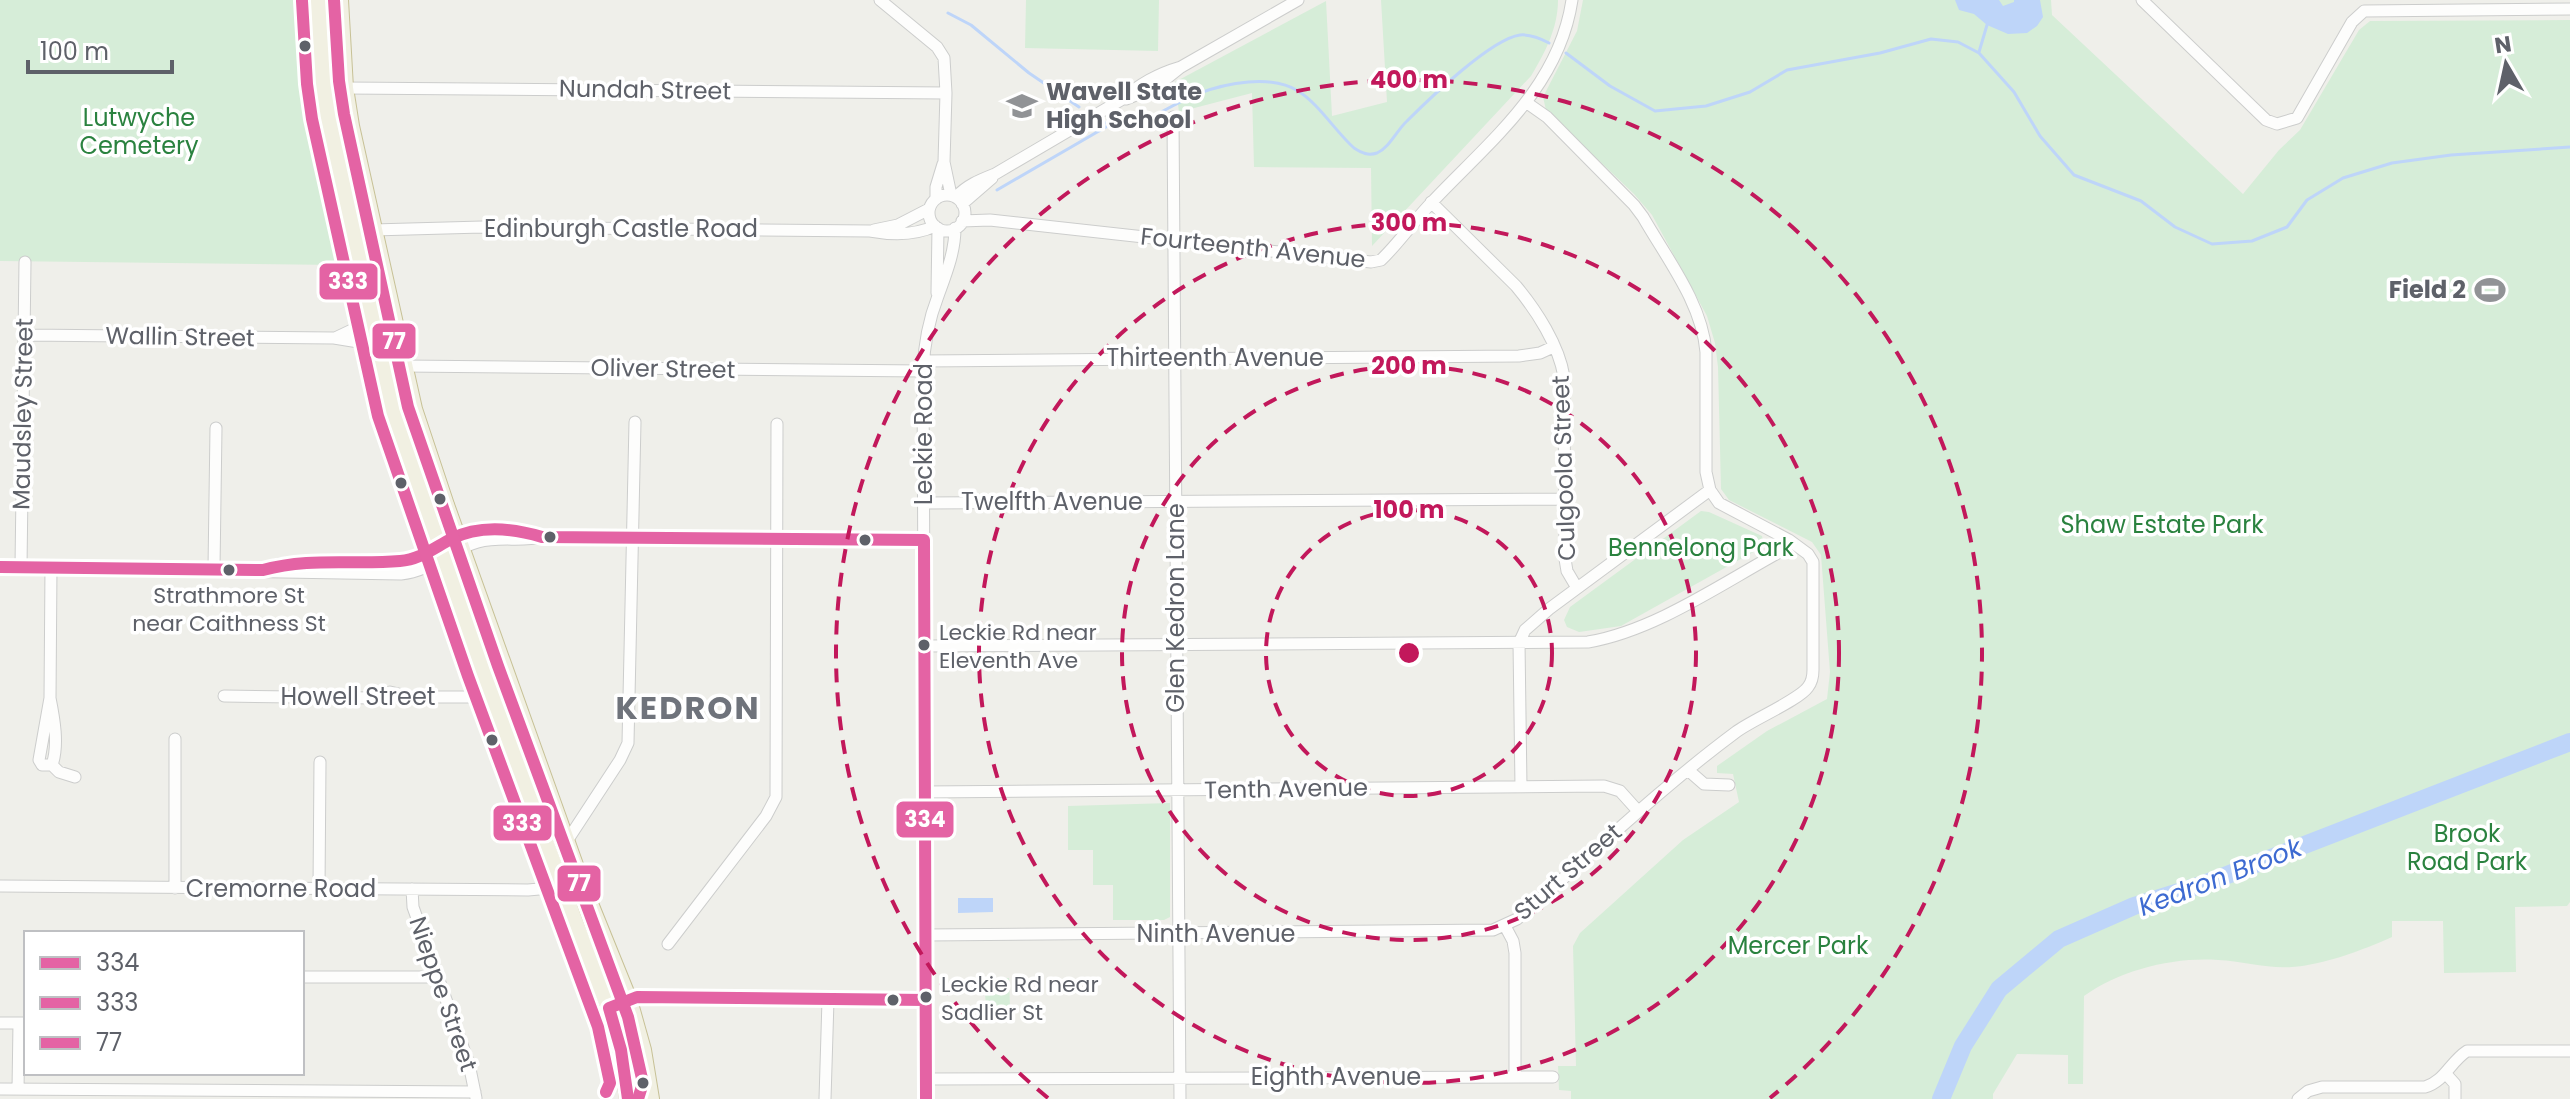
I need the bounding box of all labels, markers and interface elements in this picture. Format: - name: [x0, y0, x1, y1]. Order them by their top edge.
- scale bar: [28, 24, 172, 74]
- north arrow: [2466, 24, 2546, 104]
- text: N: [2492, 28, 2514, 61]
- text: 100 m: [40, 35, 109, 68]
- unlabelled marker: [297, 38, 313, 54]
- text: 400 m: [1370, 63, 1448, 96]
- street label: Nundah Street: [559, 72, 731, 107]
- place label: Wavell State High School: [1046, 75, 1202, 136]
- school or university icon: Wavell State High School: [1005, 89, 1039, 123]
- park label: Lutwyche Cemetery: [79, 101, 199, 162]
- text: 300 m: [1371, 206, 1447, 239]
- street label: Edinburgh Castle Road: [484, 212, 758, 245]
- street label: Fourteenth Avenue: [1139, 219, 1367, 276]
- line badge: 333: [318, 262, 379, 301]
- text: 333: [328, 266, 368, 297]
- place label: Field 2: [2389, 273, 2466, 306]
- sports icon: Field 2: [2473, 273, 2507, 307]
- street label: Maudsley Street: [4, 318, 41, 510]
- street label: Wallin Street: [105, 319, 255, 354]
- line badge: 77: [371, 322, 417, 360]
- text: 77: [382, 326, 406, 357]
- street label: Thirteenth Avenue: [1106, 341, 1324, 374]
- text: 200 m: [1371, 349, 1447, 382]
- street label: Oliver Street: [590, 351, 736, 386]
- street label: Leckie Road: [907, 363, 940, 505]
- street label: Culgoola Street: [1544, 375, 1583, 561]
- unlabelled marker: [393, 475, 409, 491]
- street label: Twelfth Avenue: [961, 485, 1143, 518]
- unlabelled marker: [432, 491, 448, 507]
- text: 100 m: [1374, 493, 1444, 526]
- street label: Glen Kedron Lane: [1159, 503, 1192, 713]
- park label: Shaw Estate Park: [2060, 508, 2264, 541]
- unlabelled marker: [542, 529, 558, 545]
- park label: Bennelong Park: [1608, 531, 1795, 564]
- unlabelled marker: [857, 532, 873, 548]
- marker: Strathmore St near Caithness St: [221, 562, 237, 578]
- place label: Strathmore St near Caithness St: [132, 580, 326, 639]
- place label: Leckie Rd near Eleventh Ave: [939, 617, 1097, 676]
- marker: Leckie Rd near Eleventh Ave: [916, 637, 932, 653]
- centre of rings: [1395, 639, 1423, 667]
- street label: Howell Street: [280, 680, 436, 713]
- district label: KEDRON: [616, 685, 760, 730]
- unlabelled marker: [484, 732, 500, 748]
- street label: Tenth Avenue: [1204, 771, 1368, 806]
- line badge: 334: [895, 800, 955, 839]
- line badge: 333: [492, 804, 553, 842]
- text: 334: [904, 804, 946, 835]
- text: 333: [502, 808, 542, 839]
- street label: Sturt Street: [1507, 816, 1629, 928]
- park label: Brook Road Park: [2407, 817, 2528, 878]
- water label: Kedron Brook: [2133, 829, 2308, 925]
- line badge: 77: [556, 864, 602, 903]
- text: 77: [567, 868, 591, 899]
- street label: Cremorne Road: [186, 872, 376, 905]
- street label: Nieppe Street: [402, 912, 485, 1076]
- street label: Ninth Avenue: [1137, 917, 1295, 950]
- park label: Mercer Park: [1728, 929, 1869, 962]
- legend: [24, 931, 304, 1075]
- text: 334: [96, 946, 139, 979]
- place label: Leckie Rd near Sadlier St: [941, 969, 1099, 1028]
- text: 333: [96, 986, 138, 1019]
- marker: Leckie Rd near Sadlier St: [918, 989, 934, 1005]
- unlabelled marker: [885, 992, 901, 1008]
- text: 77: [96, 1026, 122, 1059]
- street label: Eighth Avenue: [1251, 1060, 1421, 1093]
- unlabelled marker: [635, 1075, 651, 1091]

